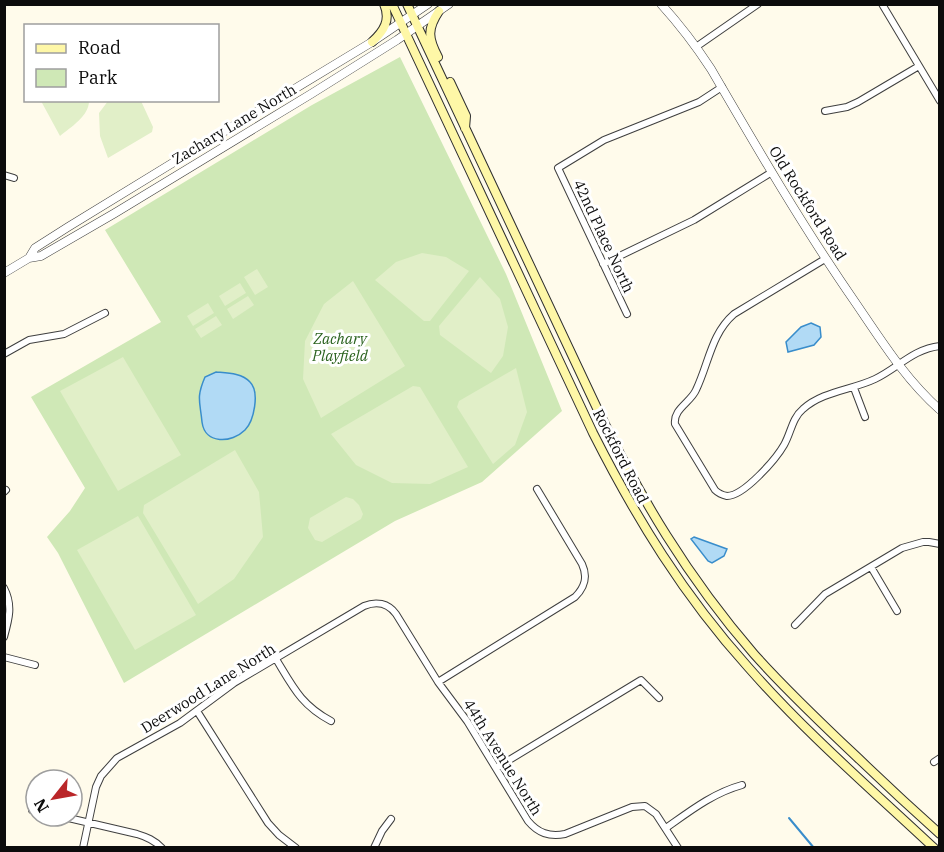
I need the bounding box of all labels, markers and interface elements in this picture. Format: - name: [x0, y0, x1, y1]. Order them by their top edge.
- legend: [24, 24, 219, 102]
- text: Road: [78, 36, 121, 59]
- text: Park: [78, 66, 118, 89]
- street label: Zachary Lane North: [169, 79, 299, 169]
- street label: Old Rockford Road: [765, 142, 851, 264]
- street label: 42nd Place North: [569, 176, 639, 296]
- park label: Zachary Playfield: [311, 329, 369, 365]
- street label: Rockford Road: [589, 406, 653, 506]
- street label: Deerwood Lane North: [137, 639, 279, 737]
- street label: 44th Avenue North: [459, 695, 547, 819]
- north arrow: [24, 768, 84, 828]
- text: N: [29, 795, 53, 816]

